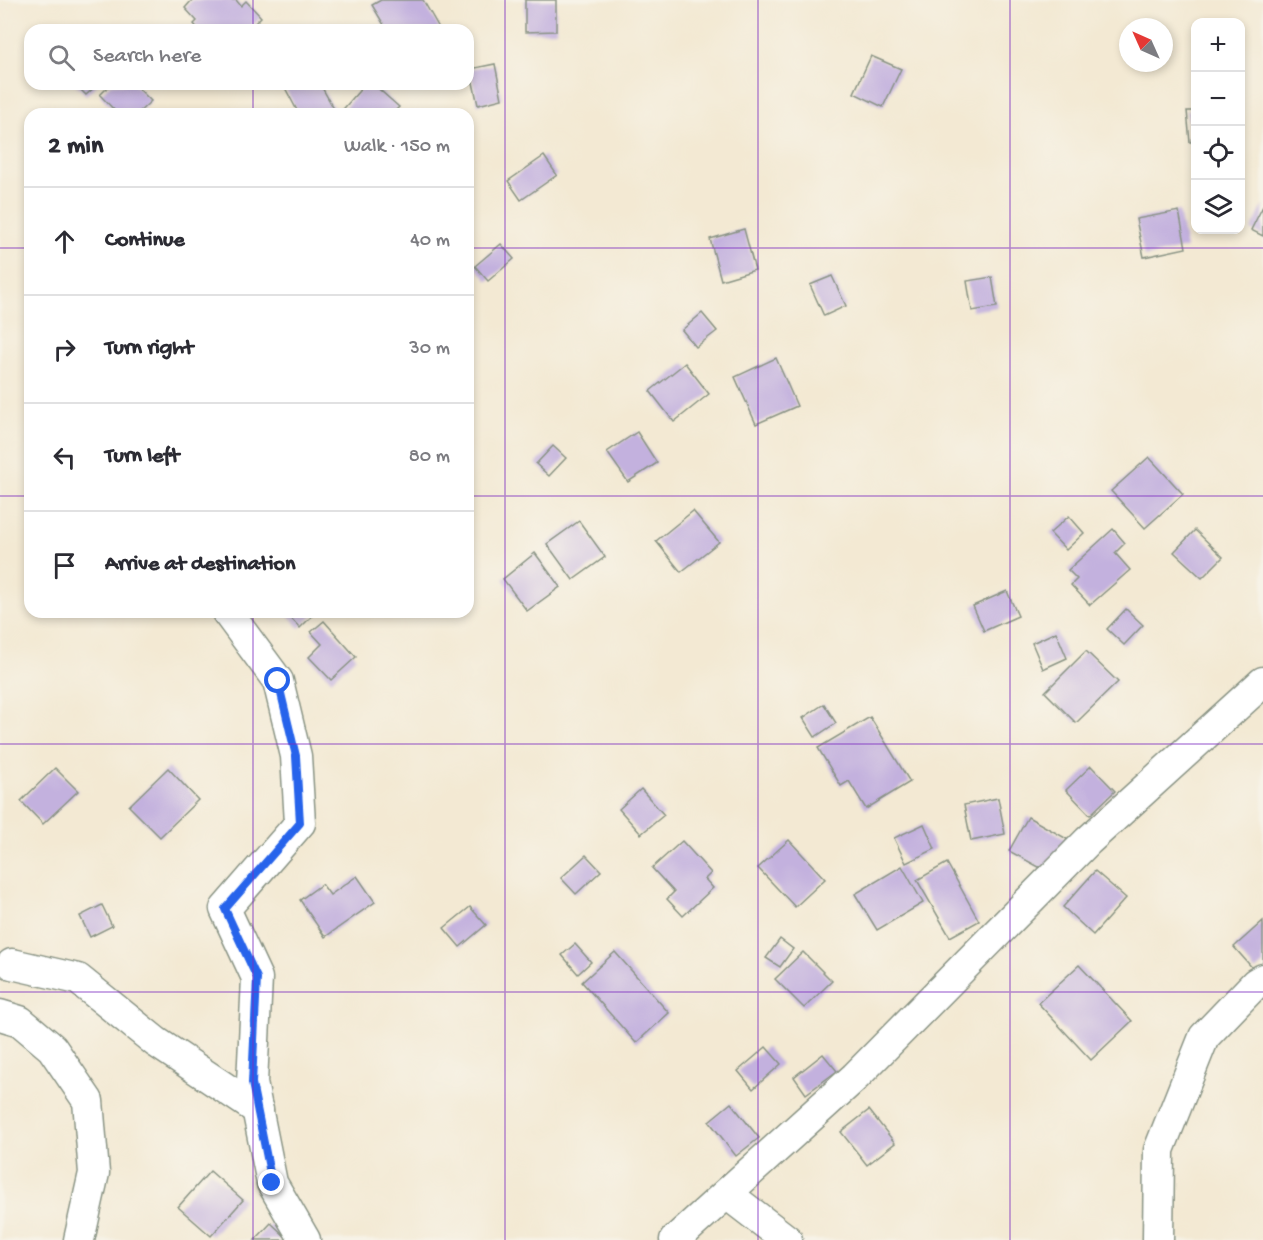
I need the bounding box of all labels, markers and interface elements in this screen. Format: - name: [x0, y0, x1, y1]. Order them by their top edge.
- north arrow: [1119, 18, 1173, 72]
- map controls: [1191, 18, 1245, 234]
- button: +: [1191, 18, 1245, 72]
- search box: [24, 24, 474, 90]
- icon: search: [45, 41, 78, 74]
- text: Search here: [93, 44, 201, 70]
- button: −: [1191, 72, 1245, 126]
- button: locate: [1191, 126, 1245, 180]
- text: 2 min: [48, 132, 103, 163]
- text: Walk · 150 m: [344, 136, 450, 159]
- button: layers: [1191, 180, 1245, 234]
- icon: ahead: [48, 225, 81, 258]
- text: Continue: [105, 228, 185, 254]
- text: 40 m: [410, 230, 450, 253]
- icon: right: [48, 333, 81, 366]
- text: Turn right: [105, 336, 193, 362]
- text: 30 m: [409, 338, 450, 361]
- icon: left: [48, 441, 81, 474]
- text: Turn left: [105, 444, 179, 470]
- text: 80 m: [409, 446, 450, 469]
- icon: arrive: [48, 549, 81, 582]
- text: Arrive at destination: [105, 552, 295, 578]
- route start: [264, 667, 290, 693]
- route end: [258, 1169, 284, 1195]

